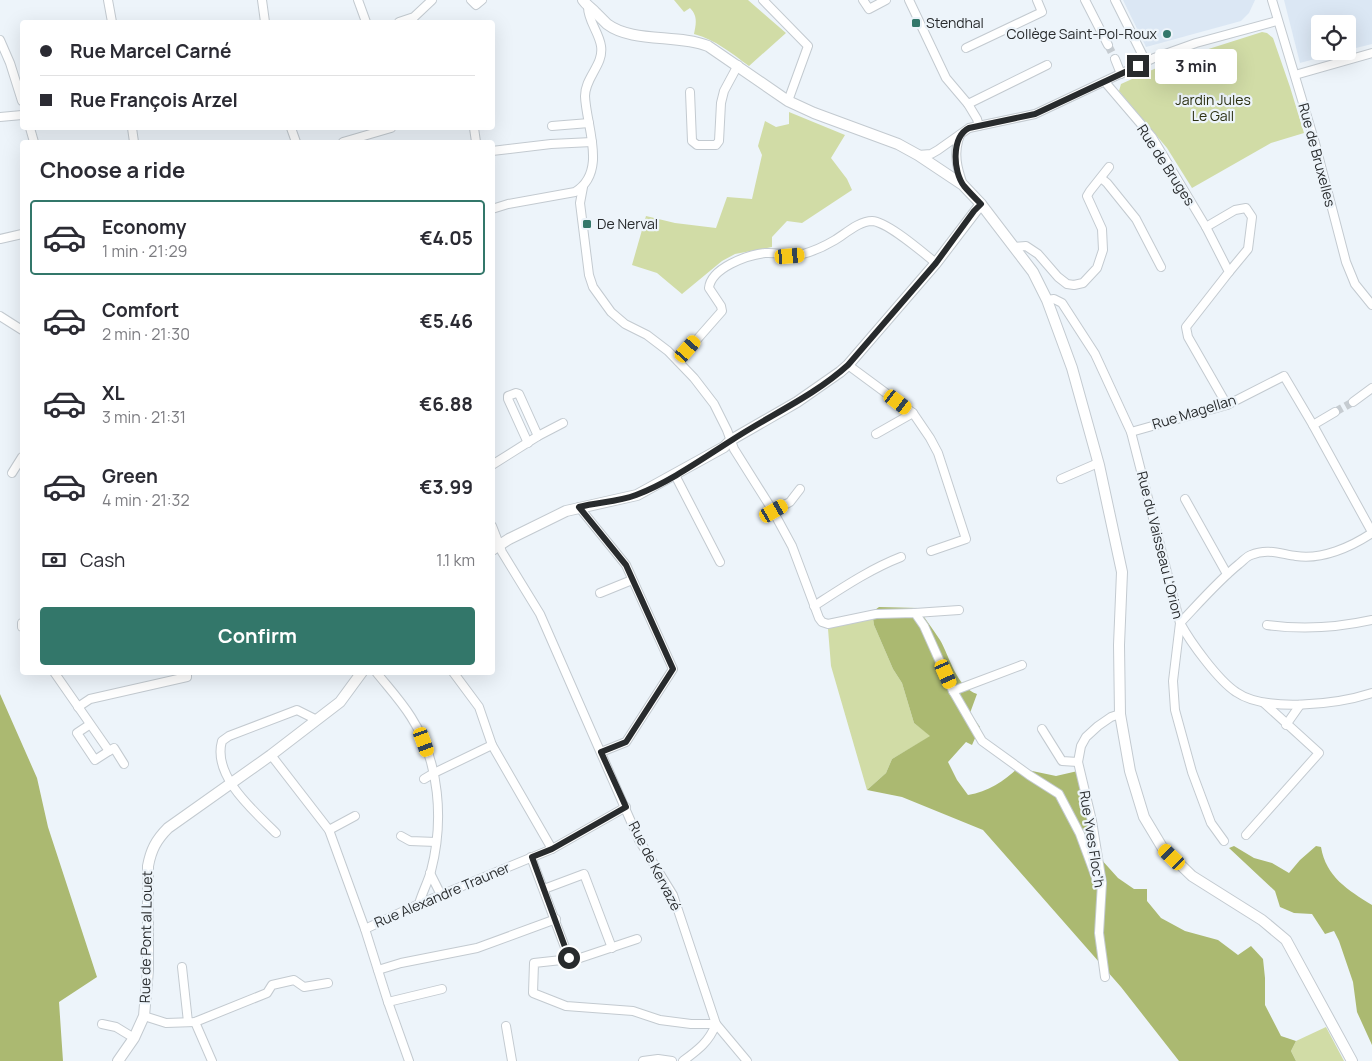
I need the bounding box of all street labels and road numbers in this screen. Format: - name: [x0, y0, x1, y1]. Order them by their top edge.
- street label: Rue de Bruxelles: [1294, 101, 1340, 209]
- street label: Rue de Bruges: [1133, 120, 1200, 209]
- street label: Rue Magellan: [1150, 390, 1238, 433]
- street label: Rue du Vaisseau L'Orion: [1133, 469, 1188, 621]
- street label: Rue Yves Floc'h: [1075, 789, 1110, 889]
- street label: Rue de Kervazé: [625, 818, 686, 914]
- street label: Rue Alexandre Trauner: [371, 857, 512, 932]
- street label: Rue de Pont al Louet: [135, 870, 156, 1003]

